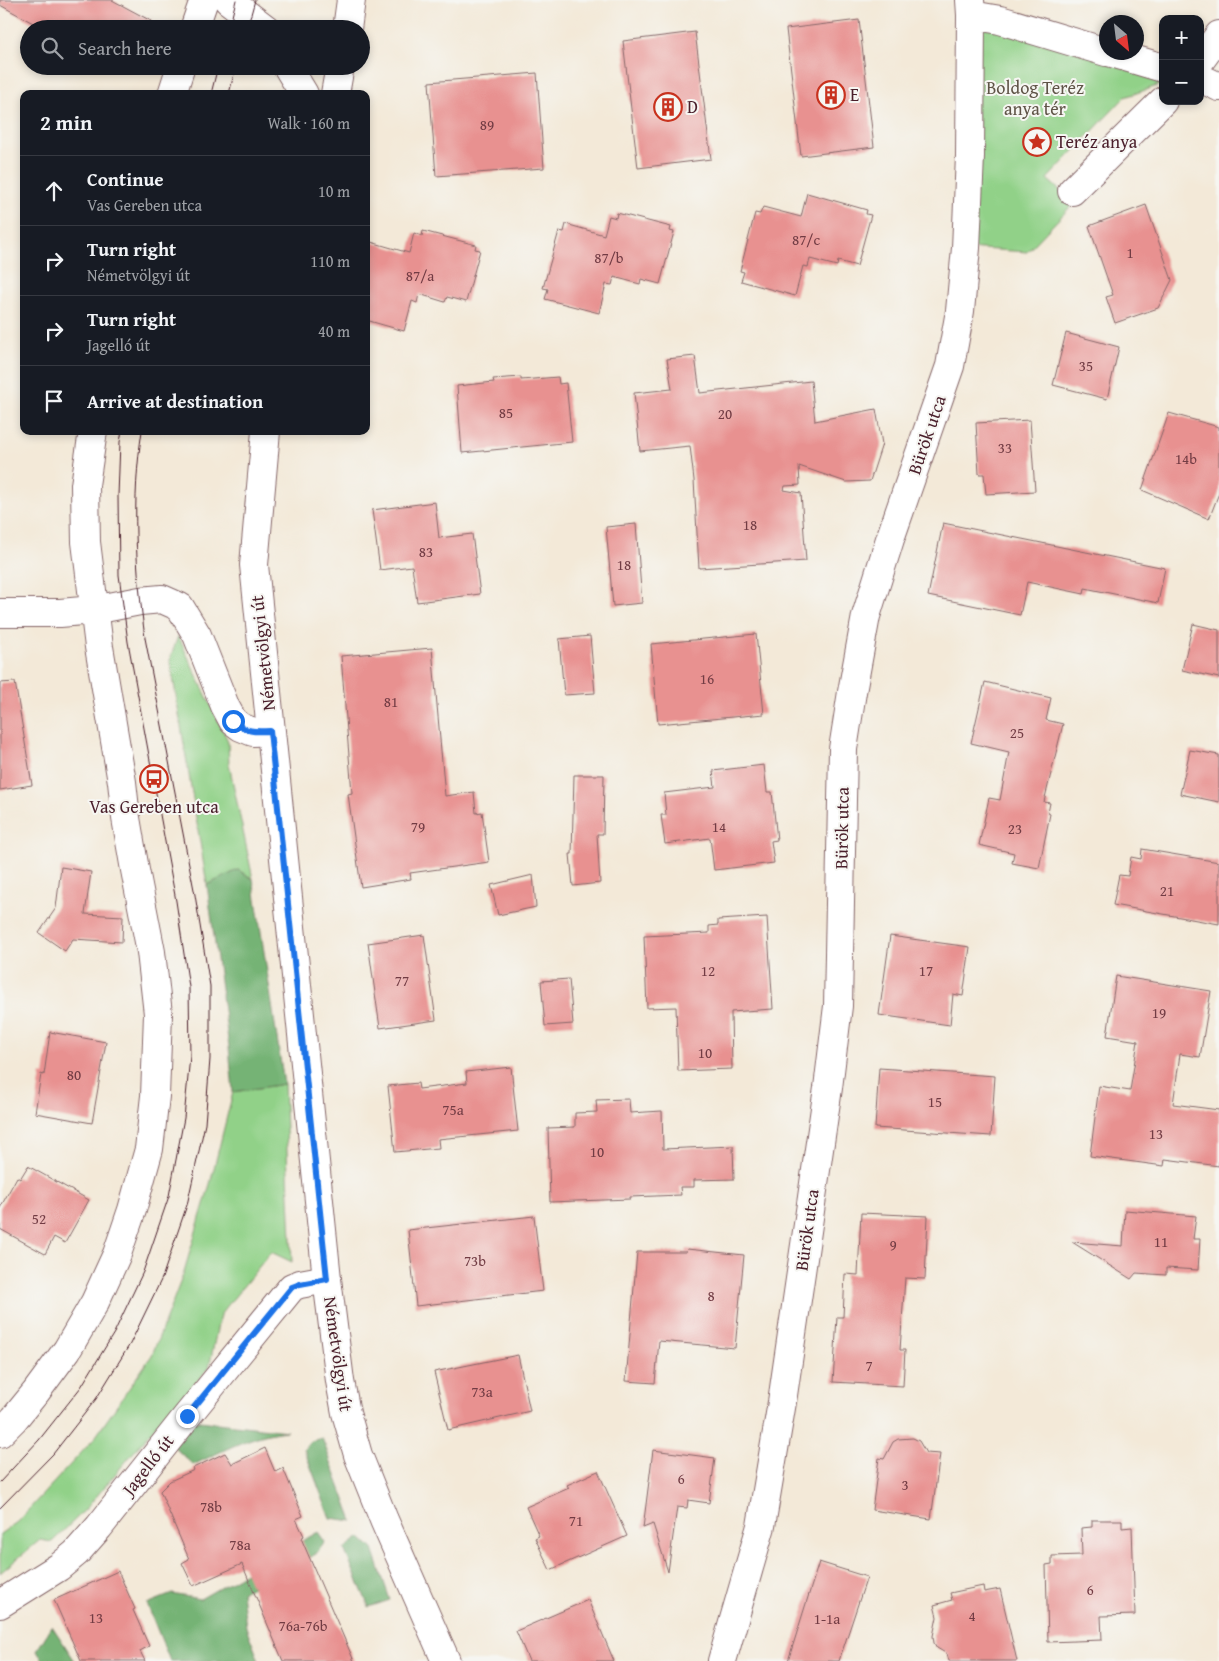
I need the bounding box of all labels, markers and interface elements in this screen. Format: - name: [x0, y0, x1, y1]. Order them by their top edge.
- north arrow: [1099, 15, 1144, 60]
- map controls: [1159, 15, 1204, 105]
- button: +: [1159, 15, 1204, 60]
- search box: [20, 20, 370, 75]
- icon: search: [38, 34, 66, 62]
- text: Search here: [78, 34, 172, 62]
- button: −: [1159, 60, 1204, 105]
- park label: Boldog Teréz anya tér: [986, 74, 1084, 122]
- building icon: E: [816, 80, 846, 110]
- place label: E: [850, 81, 859, 108]
- building icon: D: [653, 92, 683, 122]
- place label: D: [687, 93, 698, 120]
- text: 2 min: [40, 107, 92, 138]
- text: Walk · 160 m: [267, 111, 350, 135]
- house number: 89: [480, 114, 494, 135]
- place icon: Teréz anya: [1022, 127, 1052, 157]
- place label: Teréz anya: [1056, 128, 1138, 155]
- text: Continue: [87, 165, 164, 193]
- icon: ahead: [40, 177, 68, 205]
- text: 10 m: [318, 179, 350, 203]
- text: Vas Gereben utca: [87, 193, 202, 217]
- house number: 87/c: [792, 229, 820, 250]
- text: Turn right: [87, 235, 176, 263]
- house number: 1: [1126, 242, 1134, 263]
- icon: right: [40, 247, 68, 275]
- house number: 87/b: [594, 247, 624, 268]
- text: 110 m: [310, 249, 350, 273]
- text: Németvölgyi út: [87, 263, 190, 287]
- house number: 87/a: [406, 265, 434, 286]
- text: Turn right: [87, 305, 176, 333]
- icon: right: [40, 317, 68, 345]
- text: 40 m: [318, 319, 350, 343]
- text: Jagelló út: [87, 333, 150, 357]
- house number: 35: [1079, 355, 1093, 376]
- icon: arrive: [40, 387, 68, 415]
- text: Arrive at destination: [87, 387, 263, 415]
- street label: Bürök utca: [900, 391, 953, 478]
- house number: 85: [499, 402, 513, 423]
- house number: 20: [718, 403, 732, 424]
- house number: 33: [998, 437, 1012, 458]
- house number: 14b: [1175, 448, 1197, 469]
- house number: 18: [743, 514, 757, 535]
- house number: 83: [419, 541, 433, 562]
- house number: 18: [617, 554, 631, 575]
- street label: Németvölgyi út: [243, 593, 282, 712]
- house number: 16: [700, 668, 714, 689]
- house number: 81: [384, 691, 398, 712]
- route start: [222, 710, 245, 733]
- house number: 25: [1010, 722, 1024, 743]
- bus stop icon: Vas Gereben utca: [139, 764, 169, 794]
- street label: Bürök utca: [827, 786, 856, 869]
- place label: Vas Gereben utca: [89, 793, 219, 820]
- house number: 79: [411, 816, 425, 837]
- house number: 14: [712, 816, 726, 837]
- house number: 23: [1008, 818, 1022, 839]
- house number: 21: [1160, 880, 1174, 901]
- house number: 12: [701, 960, 715, 981]
- house number: 17: [919, 960, 933, 981]
- house number: 77: [395, 970, 409, 991]
- house number: 19: [1152, 1002, 1166, 1023]
- house number: 10: [698, 1042, 712, 1063]
- house number: 80: [67, 1064, 81, 1085]
- house number: 15: [928, 1091, 942, 1112]
- house number: 75a: [442, 1099, 464, 1120]
- house number: 13: [1149, 1123, 1163, 1144]
- house number: 10: [590, 1141, 604, 1162]
- street label: Bürök utca: [787, 1187, 826, 1273]
- house number: 52: [32, 1208, 46, 1229]
- house number: 11: [1154, 1231, 1168, 1252]
- house number: 9: [889, 1234, 897, 1255]
- house number: 73b: [464, 1250, 486, 1271]
- house number: 8: [707, 1285, 715, 1306]
- street label: Németvölgyi út: [317, 1295, 360, 1414]
- house number: 7: [865, 1355, 873, 1376]
- house number: 73a: [471, 1381, 493, 1402]
- route end: [176, 1405, 199, 1428]
- street label: Jagelló út: [114, 1428, 180, 1503]
- house number: 6: [677, 1468, 685, 1489]
- house number: 3: [901, 1474, 909, 1495]
- house number: 78b: [200, 1496, 222, 1517]
- house number: 71: [569, 1510, 583, 1531]
- house number: 78a: [229, 1534, 251, 1555]
- house number: 6: [1086, 1579, 1094, 1600]
- house number: 4: [968, 1605, 976, 1626]
- house number: 13: [89, 1607, 103, 1628]
- house number: 1-1a: [814, 1608, 840, 1629]
- house number: 76a-76b: [279, 1615, 328, 1636]

